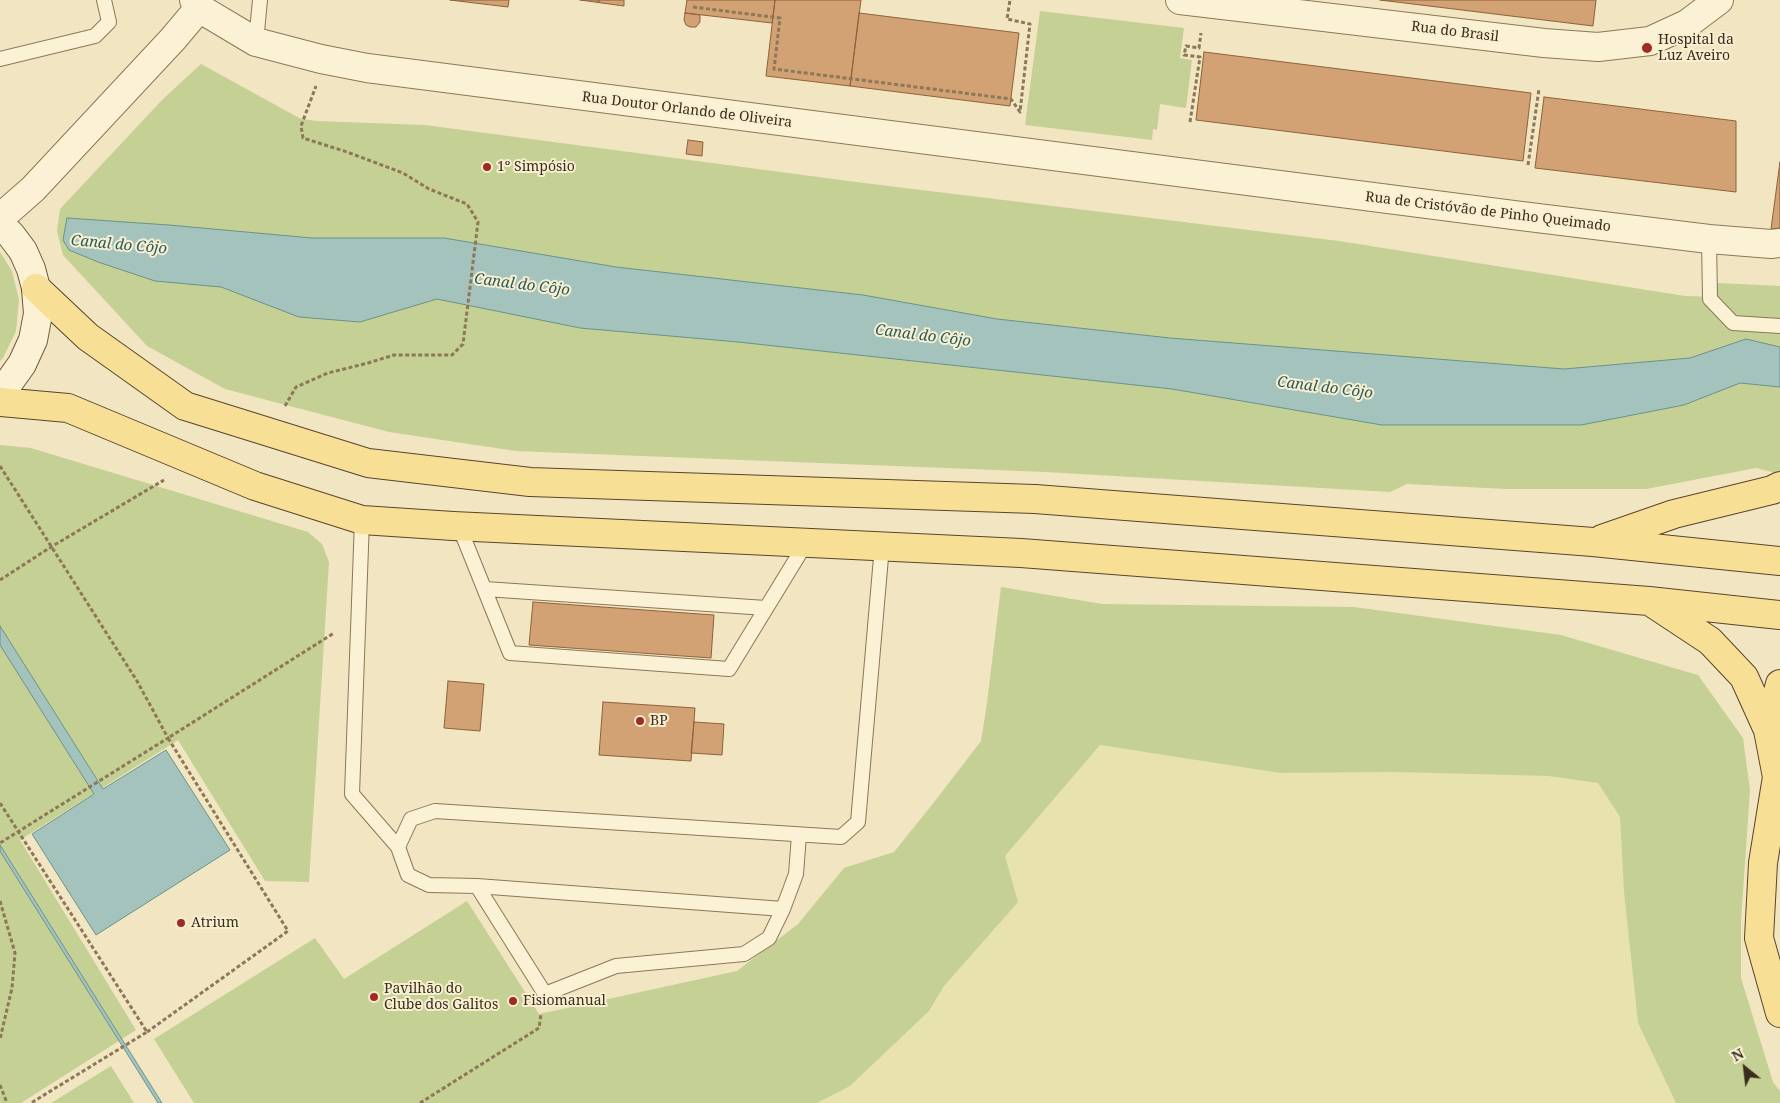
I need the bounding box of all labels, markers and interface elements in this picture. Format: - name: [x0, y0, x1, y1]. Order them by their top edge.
- street label: Rua do Brasil: [1410, 18, 1500, 46]
- place label: Hospital da Luz Aveiro: [1658, 32, 1734, 64]
- marker: Hospital da Luz Aveiro: [1640, 41, 1654, 55]
- street label: Rua Doutor Orlando de Oliveira: [581, 89, 793, 131]
- place label: 1º Simpósio: [497, 159, 575, 175]
- marker: 1º Simpósio: [481, 161, 493, 173]
- street label: Rua de Cristóvão de Pinho Queimado: [1364, 189, 1612, 235]
- water label: Canal do Côjo: [70, 232, 168, 258]
- water label: Canal do Côjo: [473, 270, 571, 300]
- water label: Canal do Côjo: [874, 321, 972, 351]
- water label: Canal do Côjo: [1276, 373, 1374, 403]
- place label: BP: [650, 713, 668, 729]
- marker: BP: [634, 715, 646, 727]
- place label: Atrium: [191, 915, 239, 931]
- marker: Atrium: [175, 917, 187, 929]
- place label: Pavilhão do Clube dos Galitos: [384, 981, 498, 1014]
- marker: Pavilhão do Clube dos Galitos: [368, 991, 380, 1003]
- place label: Fisiomanual: [523, 993, 606, 1009]
- marker: Fisiomanual: [507, 995, 519, 1007]
- north arrow: [1720, 1043, 1770, 1093]
- text: N: [1728, 1043, 1747, 1065]

